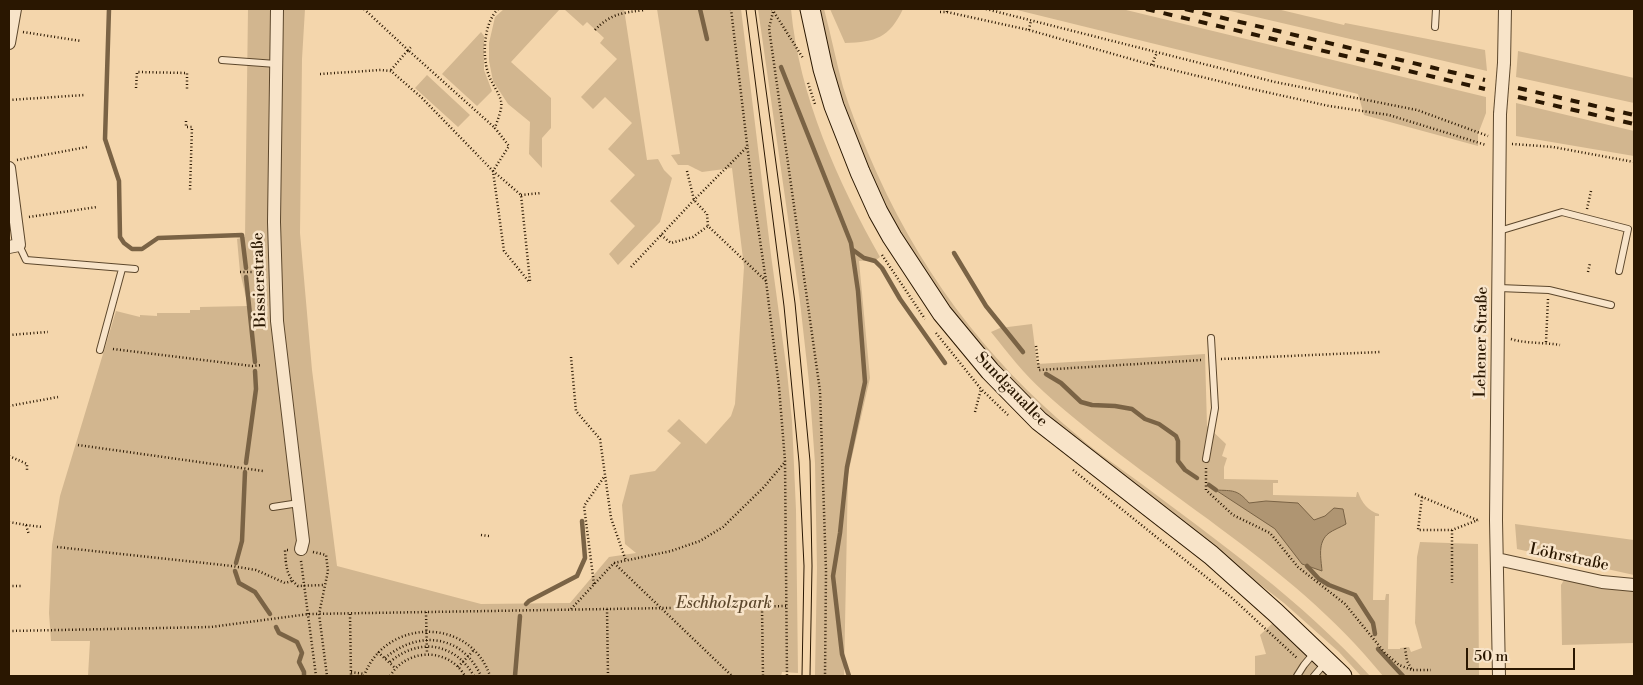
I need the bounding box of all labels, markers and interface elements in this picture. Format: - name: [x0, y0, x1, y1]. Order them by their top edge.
- street label: Bissierstraße: [249, 232, 271, 328]
- street label: Lehener Straße: [1471, 286, 1493, 398]
- street label: Sundgauallee: [971, 349, 1051, 431]
- street label: Löhrstraße: [1527, 540, 1611, 576]
- park label: Eschholzpark: [676, 594, 772, 614]
- scale bar: [1468, 638, 1577, 670]
- text: 50 m: [1474, 647, 1508, 666]

